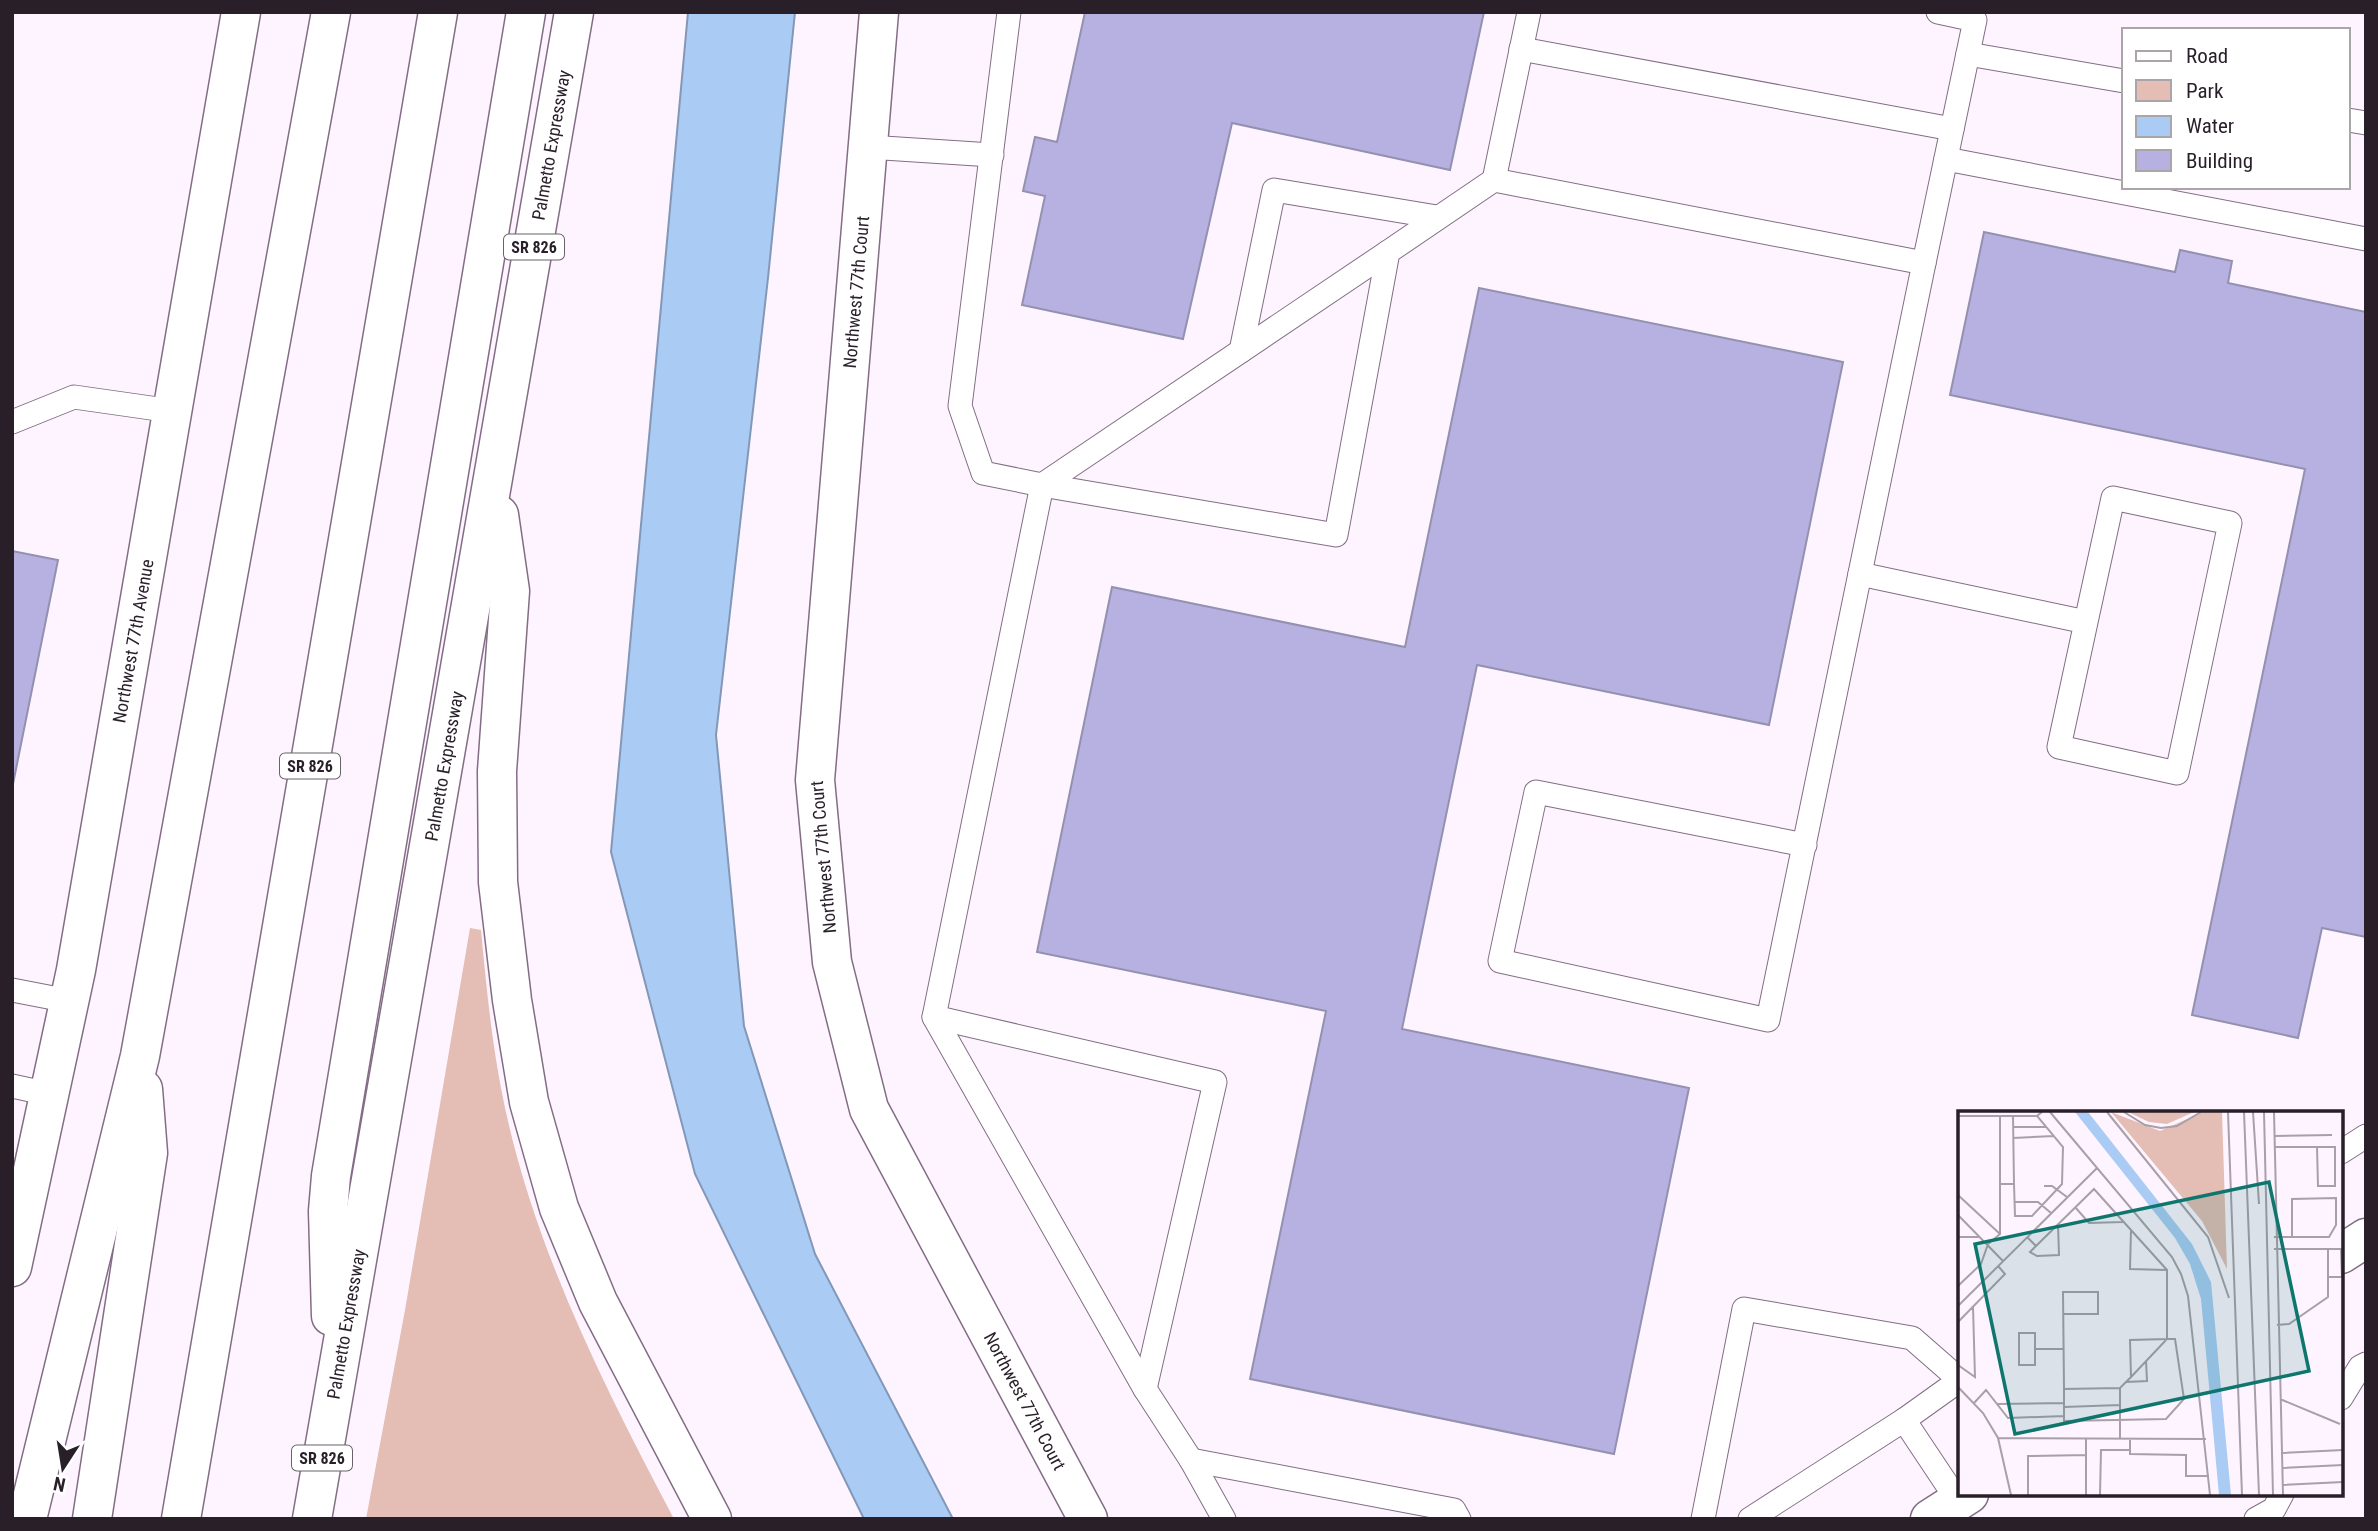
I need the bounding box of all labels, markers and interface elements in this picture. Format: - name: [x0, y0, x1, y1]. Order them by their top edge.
- legend: [2122, 28, 2350, 189]
- text: Road: [2186, 44, 2228, 68]
- street label: Palmetto Expressway: [527, 68, 575, 222]
- text: Park: [2186, 79, 2224, 103]
- text: Water: [2186, 114, 2234, 138]
- text: Building: [2186, 149, 2253, 173]
- street label: Northwest 77th Court: [839, 215, 873, 369]
- road number: SR 826: [504, 234, 564, 260]
- street label: Northwest 77th Avenue: [108, 558, 158, 724]
- street label: Palmetto Expressway: [420, 689, 468, 843]
- road number: SR 826: [280, 754, 340, 778]
- street label: Northwest 77th Court: [806, 780, 840, 934]
- inset map: [1958, 1111, 2343, 1496]
- street label: Palmetto Expressway: [322, 1247, 370, 1401]
- street label: Northwest 77th Court: [980, 1329, 1070, 1473]
- north arrow: [28, 1433, 98, 1503]
- road number: SR 826: [292, 1446, 352, 1470]
- text: N: [51, 1472, 68, 1497]

